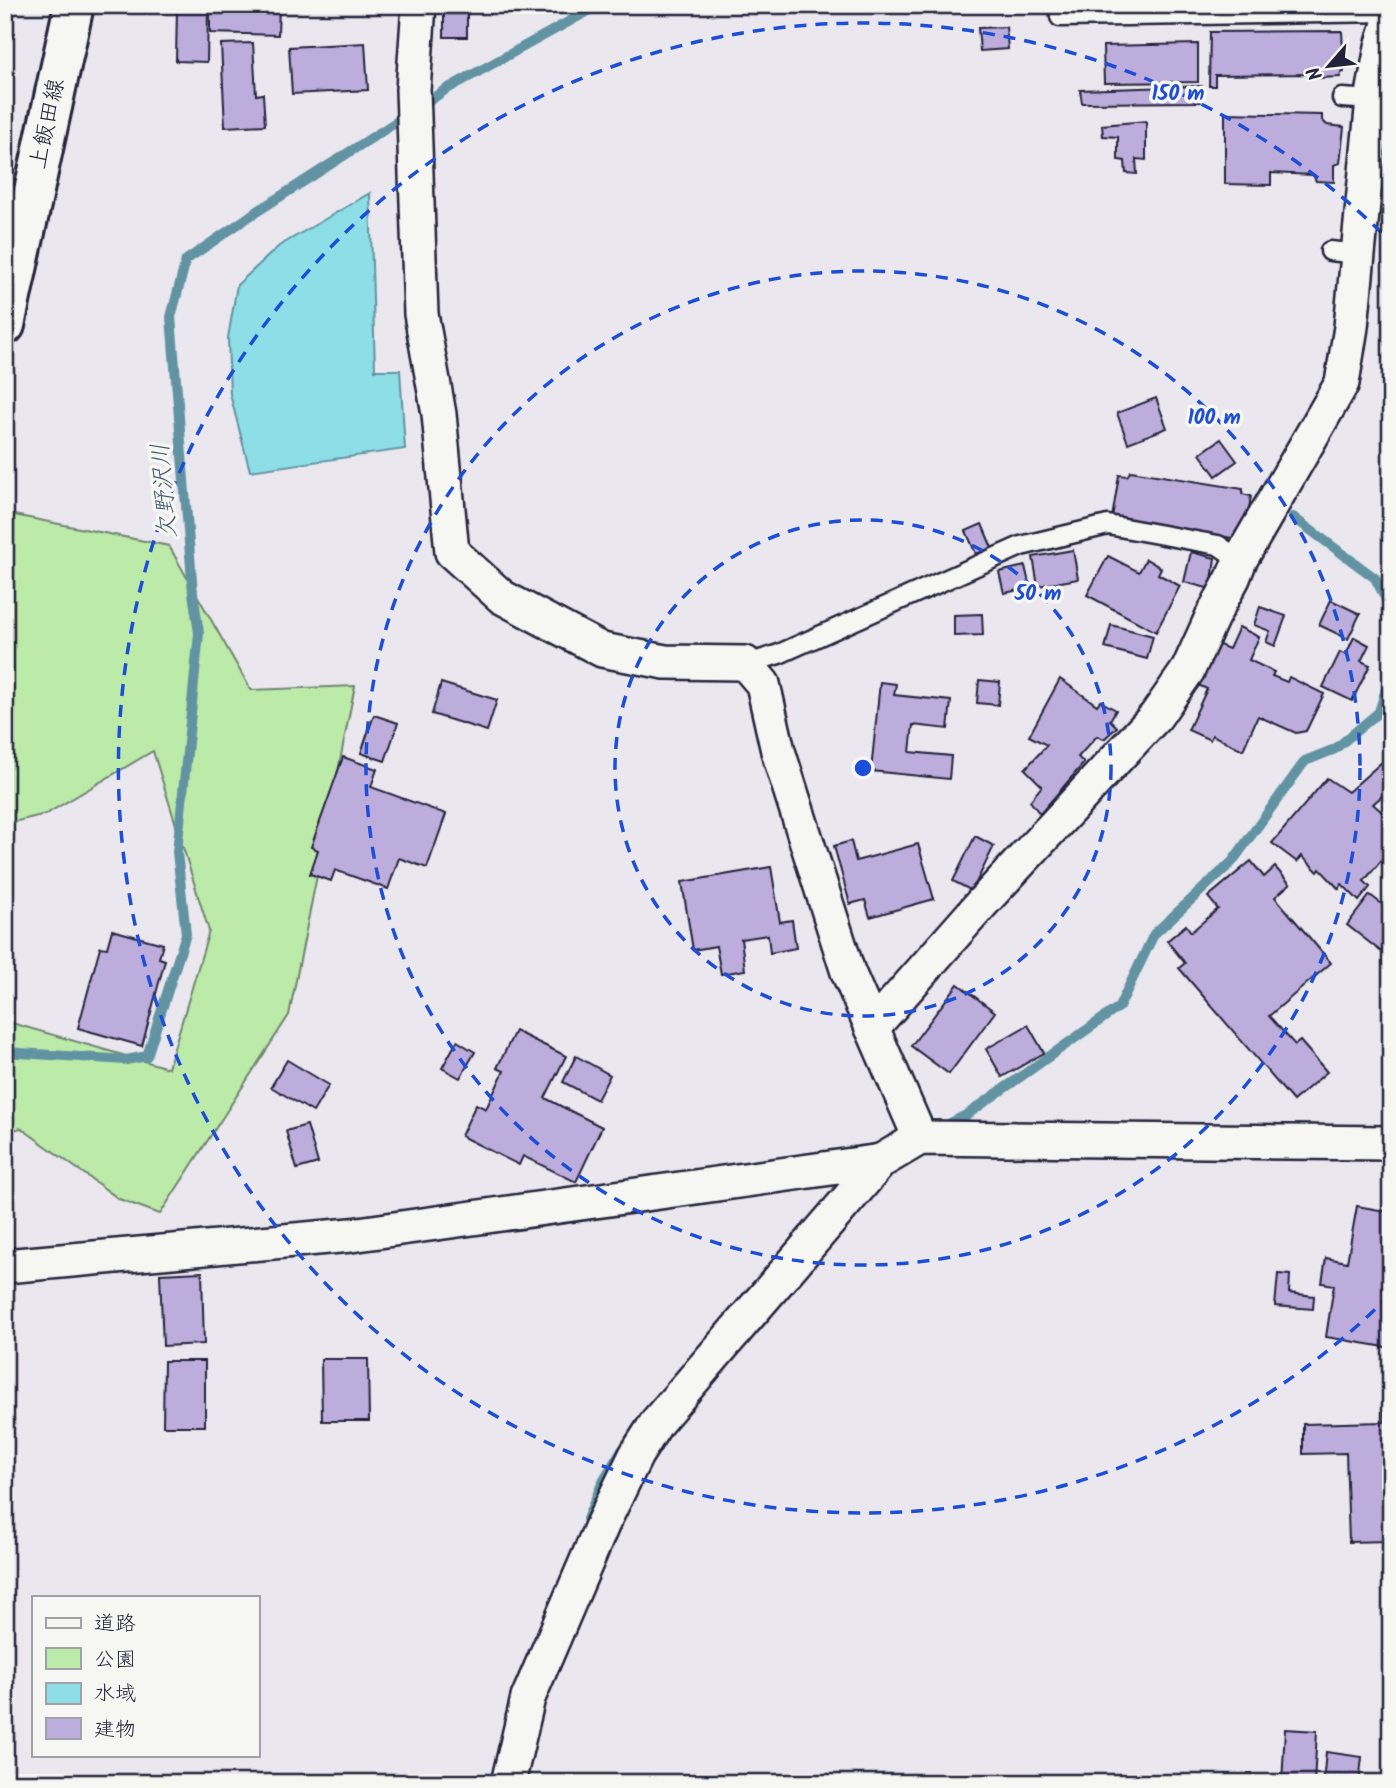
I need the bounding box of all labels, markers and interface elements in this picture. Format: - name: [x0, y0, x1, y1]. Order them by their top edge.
- north arrow: [1294, 32, 1364, 102]
- text: N: [1300, 61, 1332, 85]
- street label: 上飯田線: [21, 75, 75, 173]
- text: 150 m: [1151, 78, 1205, 111]
- text: 100 m: [1187, 402, 1241, 435]
- water label: 欠野沢川: [141, 441, 189, 541]
- text: 50 m: [1014, 578, 1061, 611]
- centre of rings: [851, 756, 875, 780]
- legend: [32, 1596, 259, 1756]
- text: 道路: [94, 1608, 136, 1641]
- text: 公園: [94, 1644, 136, 1677]
- text: 水域: [94, 1678, 136, 1711]
- text: 建物: [94, 1714, 136, 1747]

